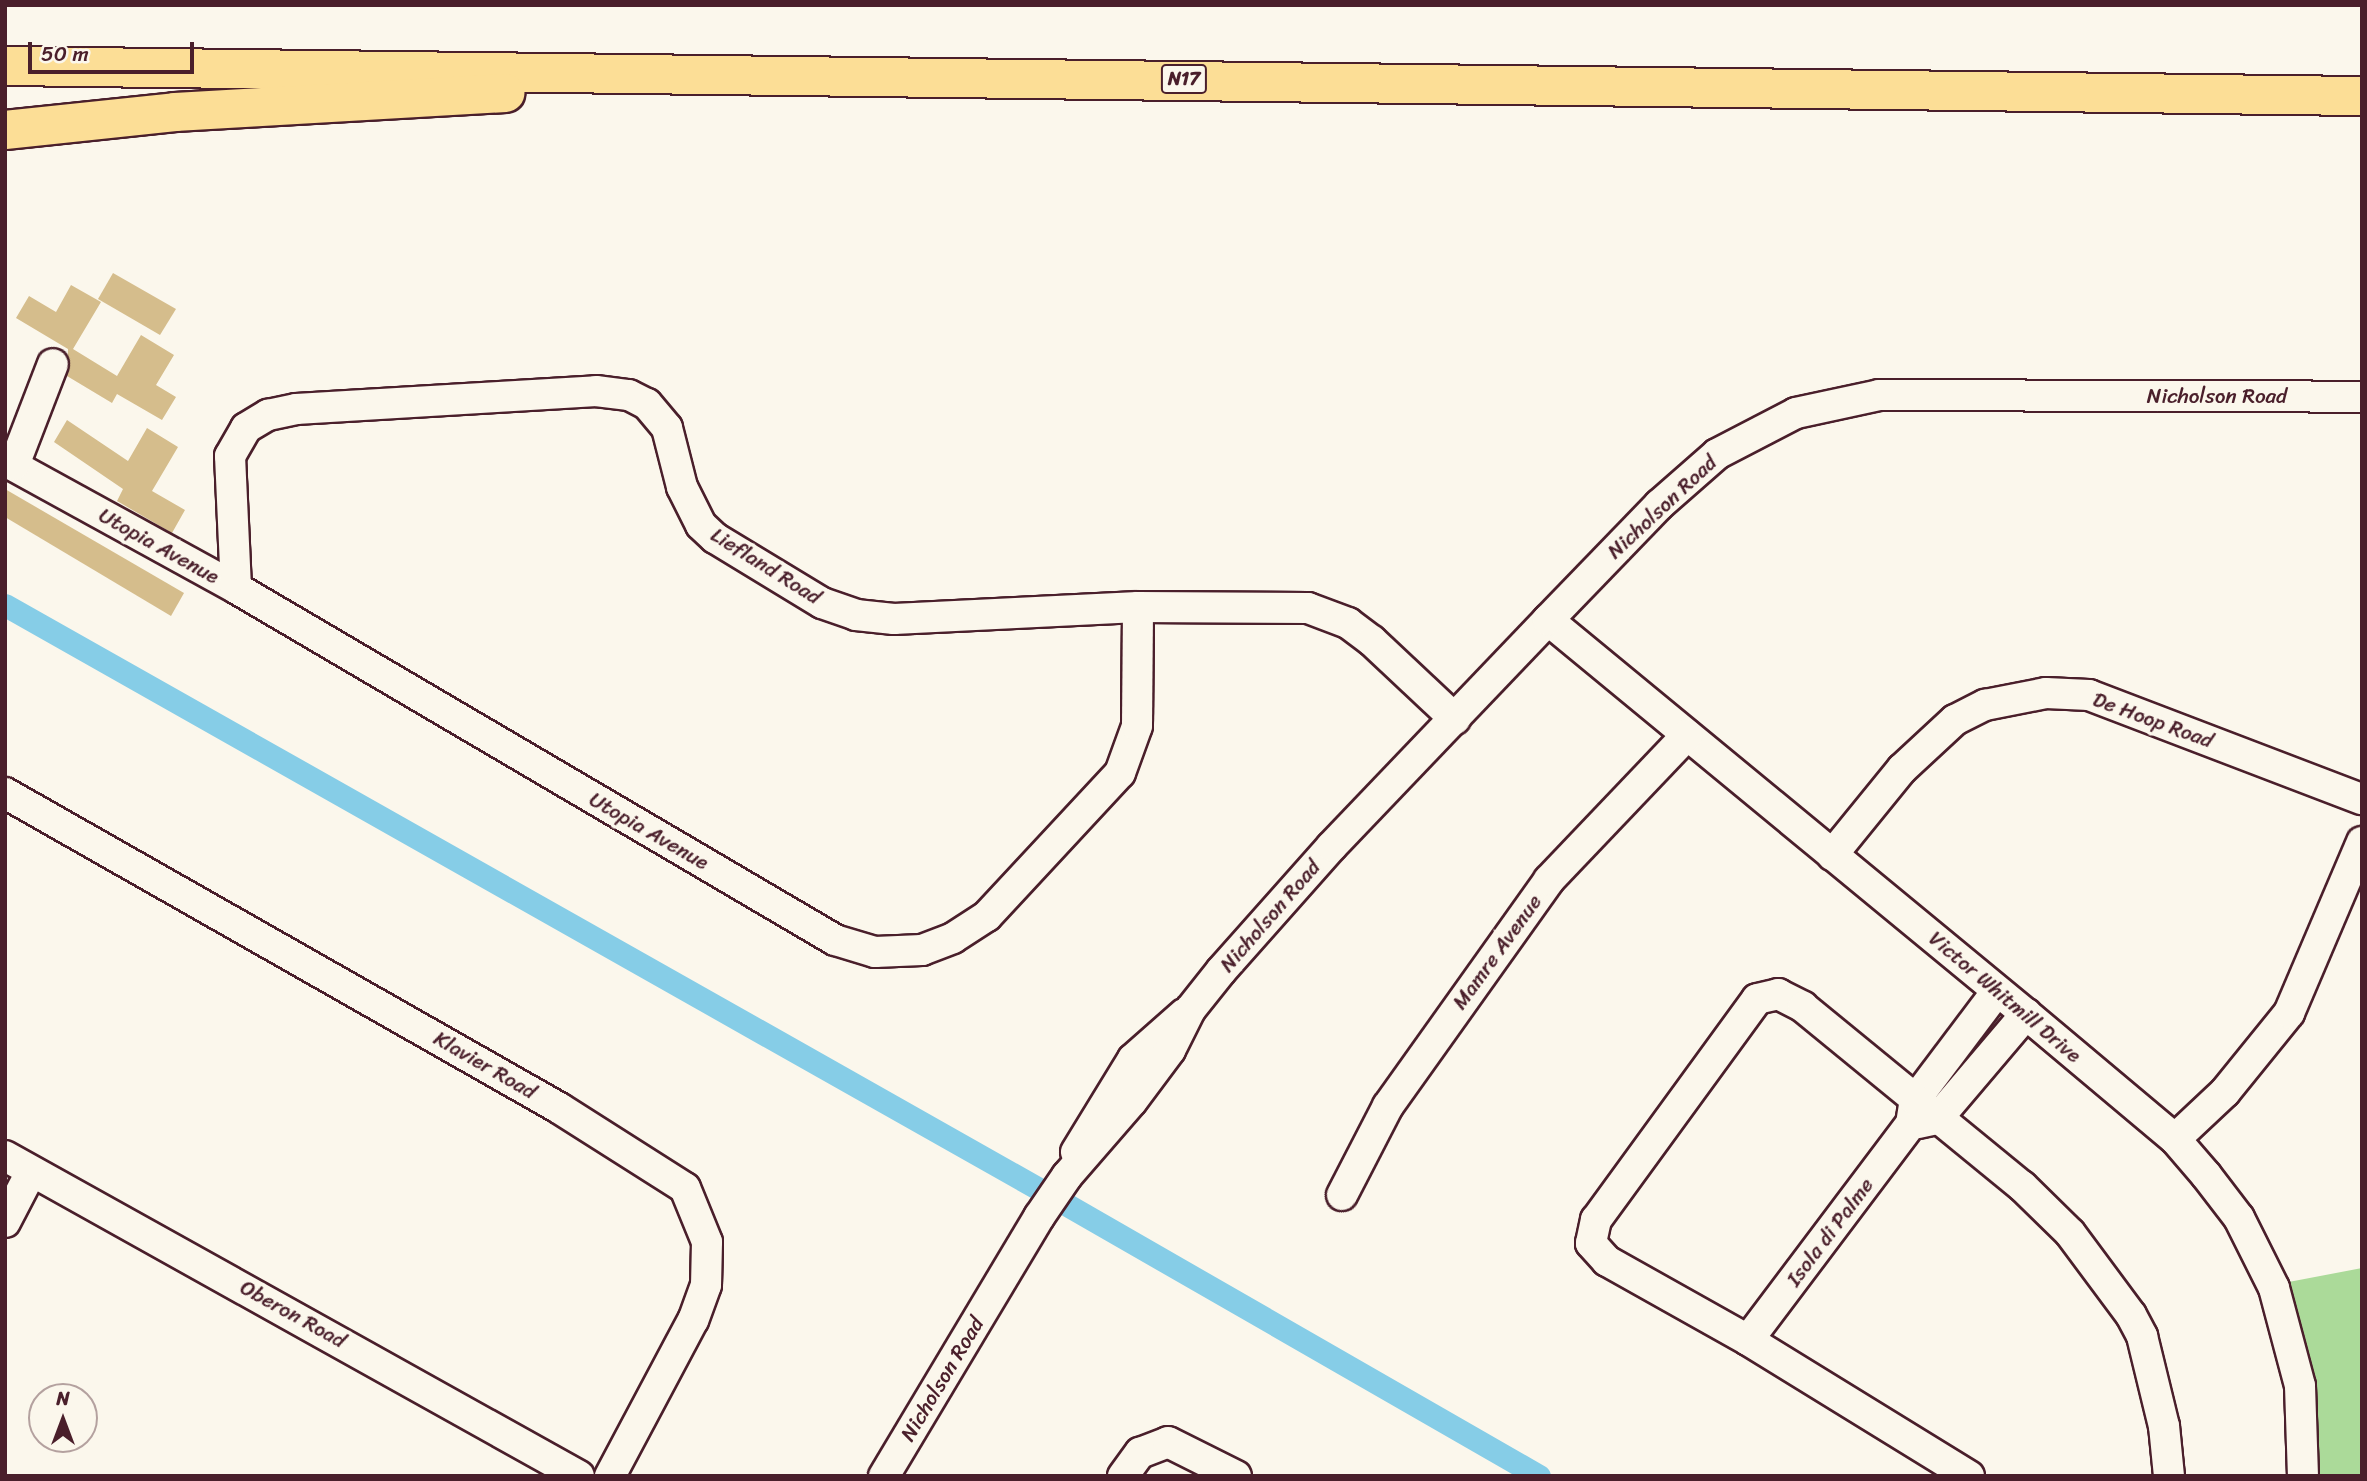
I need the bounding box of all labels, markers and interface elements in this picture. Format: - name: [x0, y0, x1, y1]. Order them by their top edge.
- scale bar: [32, 28, 198, 72]
- text: 50 m: [41, 35, 89, 73]
- road number: N17: [1160, 64, 1208, 94]
- street label: Nicholson Road: [2147, 383, 2287, 409]
- street label: Nicholson Road: [1602, 450, 1722, 564]
- street label: Utopia Avenue: [94, 503, 224, 589]
- street label: Liefland Road: [706, 522, 826, 610]
- street label: De Hoop Road: [2089, 687, 2217, 753]
- street label: Utopia Avenue: [585, 787, 713, 875]
- street label: Nicholson Road: [1214, 855, 1326, 977]
- street label: Mamre Avenue: [1447, 890, 1547, 1014]
- street label: Victor Whitmill Drive: [1923, 926, 2087, 1068]
- street label: Klavier Road: [429, 1026, 541, 1104]
- street label: Isola di Palme: [1781, 1173, 1879, 1291]
- street label: Oberon Road: [236, 1275, 350, 1353]
- street label: Nicholson Road: [895, 1312, 989, 1446]
- text: N: [56, 1382, 70, 1415]
- north arrow: [28, 1383, 98, 1453]

